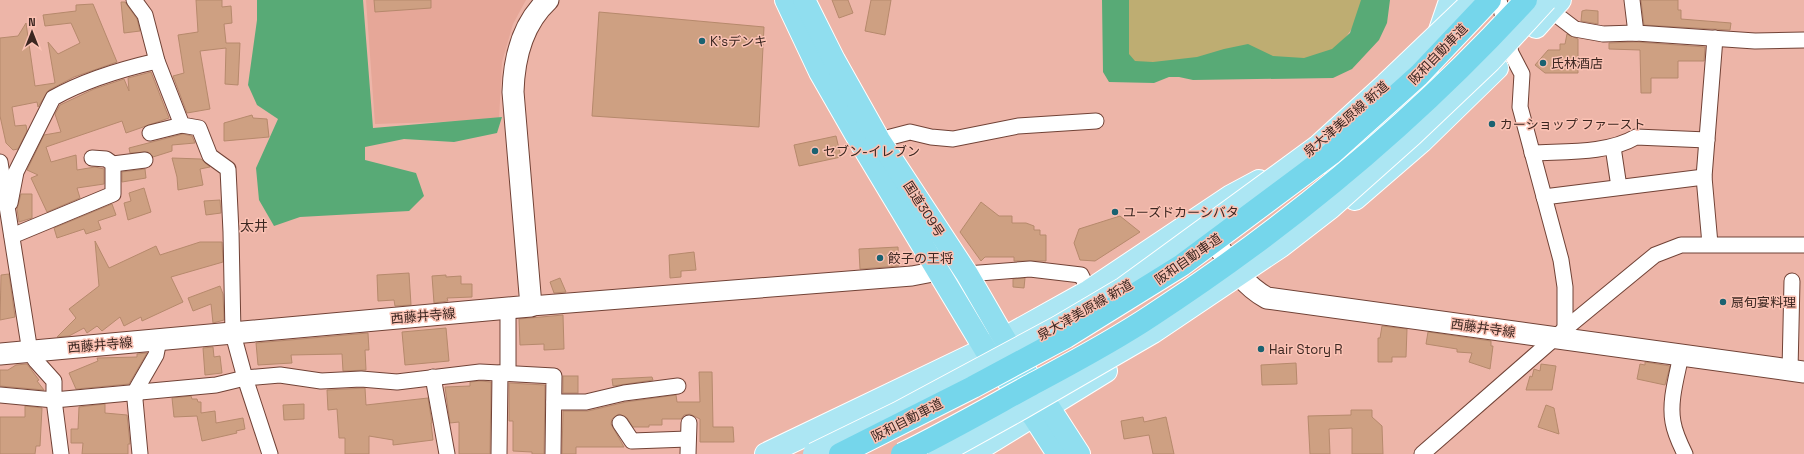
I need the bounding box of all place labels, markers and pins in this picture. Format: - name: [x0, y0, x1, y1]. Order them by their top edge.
- place label: K'sデンキ: [710, 33, 767, 50]
- marker: K'sデンキ: [697, 36, 707, 46]
- place label: 氏林酒店: [1551, 55, 1603, 72]
- marker: 氏林酒店: [1538, 58, 1548, 68]
- place label: カーショップ ファースト: [1500, 116, 1645, 133]
- marker: カーショップ ファースト: [1487, 119, 1497, 129]
- place label: セブン-イレブン: [823, 143, 920, 160]
- marker: セブン-イレブン: [810, 146, 820, 156]
- place label: ユーズドカーシバタ: [1123, 204, 1239, 221]
- marker: ユーズドカーシバタ: [1110, 207, 1120, 217]
- place label: 餃子の王将: [888, 250, 953, 267]
- marker: 餃子の王将: [875, 253, 885, 263]
- place label: 扇旬宴料理: [1731, 294, 1796, 311]
- marker: 扇旬宴料理: [1718, 297, 1728, 307]
- place label: Hair Story R: [1269, 341, 1343, 358]
- marker: Hair Story R: [1256, 344, 1266, 354]

